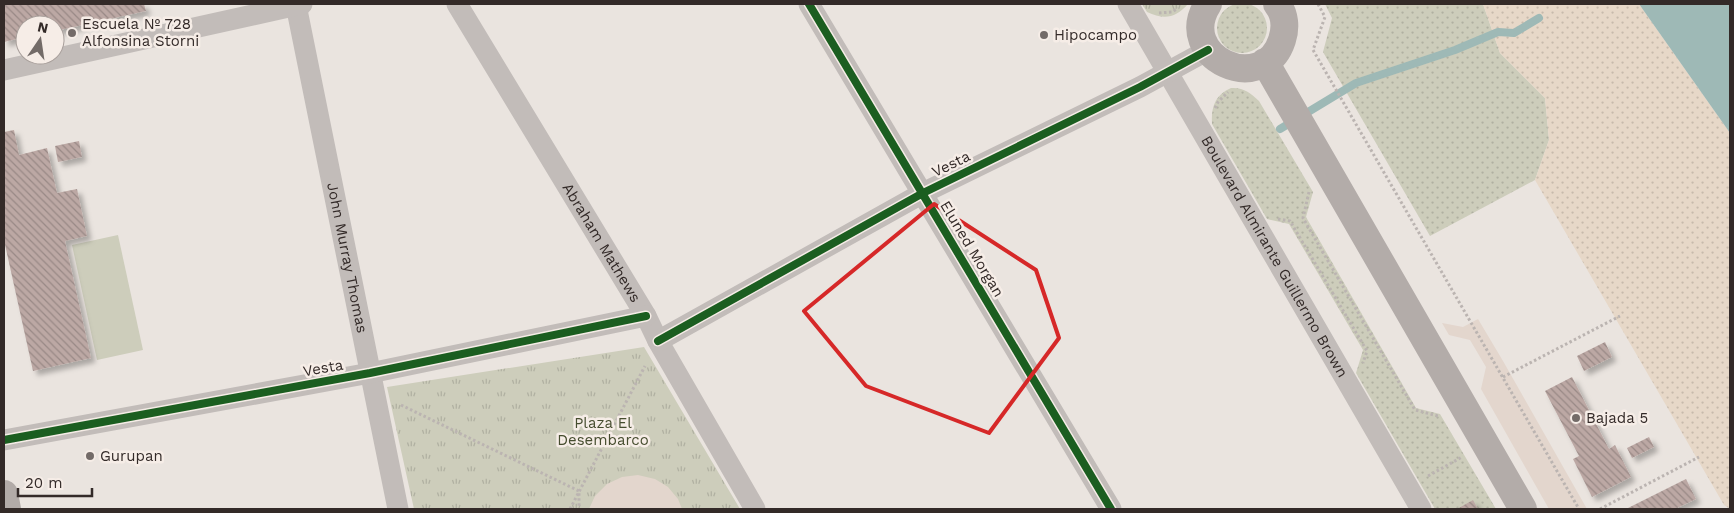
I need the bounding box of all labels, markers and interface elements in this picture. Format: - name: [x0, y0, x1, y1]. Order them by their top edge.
- north arrow: [15, 15, 65, 65]
- place label: Escuela Nº 728 Alfonsina Storni: [82, 15, 199, 50]
- text: N: [36, 18, 50, 36]
- place label: Hipocampo: [1054, 26, 1137, 44]
- marker: Escuela Nº 728 Alfonsina Storni: [66, 27, 78, 39]
- marker: Hipocampo: [1038, 29, 1050, 41]
- street label: Boulevard Almirante Guillermo Brown: [1197, 133, 1352, 381]
- street label: Vesta: [929, 147, 974, 181]
- street label: Abraham Mathews: [559, 180, 645, 306]
- street label: John Murray Thomas: [323, 181, 371, 335]
- street label: Eluned Morgan: [936, 198, 1008, 300]
- street label: Vesta: [302, 356, 345, 380]
- place label: Bajada 5: [1586, 409, 1648, 427]
- marker: Bajada 5: [1570, 412, 1582, 424]
- park label: Plaza El Desembarco: [557, 414, 649, 449]
- place label: Gurupan: [100, 447, 163, 465]
- marker: Gurupan: [84, 450, 96, 462]
- scale bar: [18, 466, 91, 498]
- text: 20 m: [25, 474, 63, 492]

